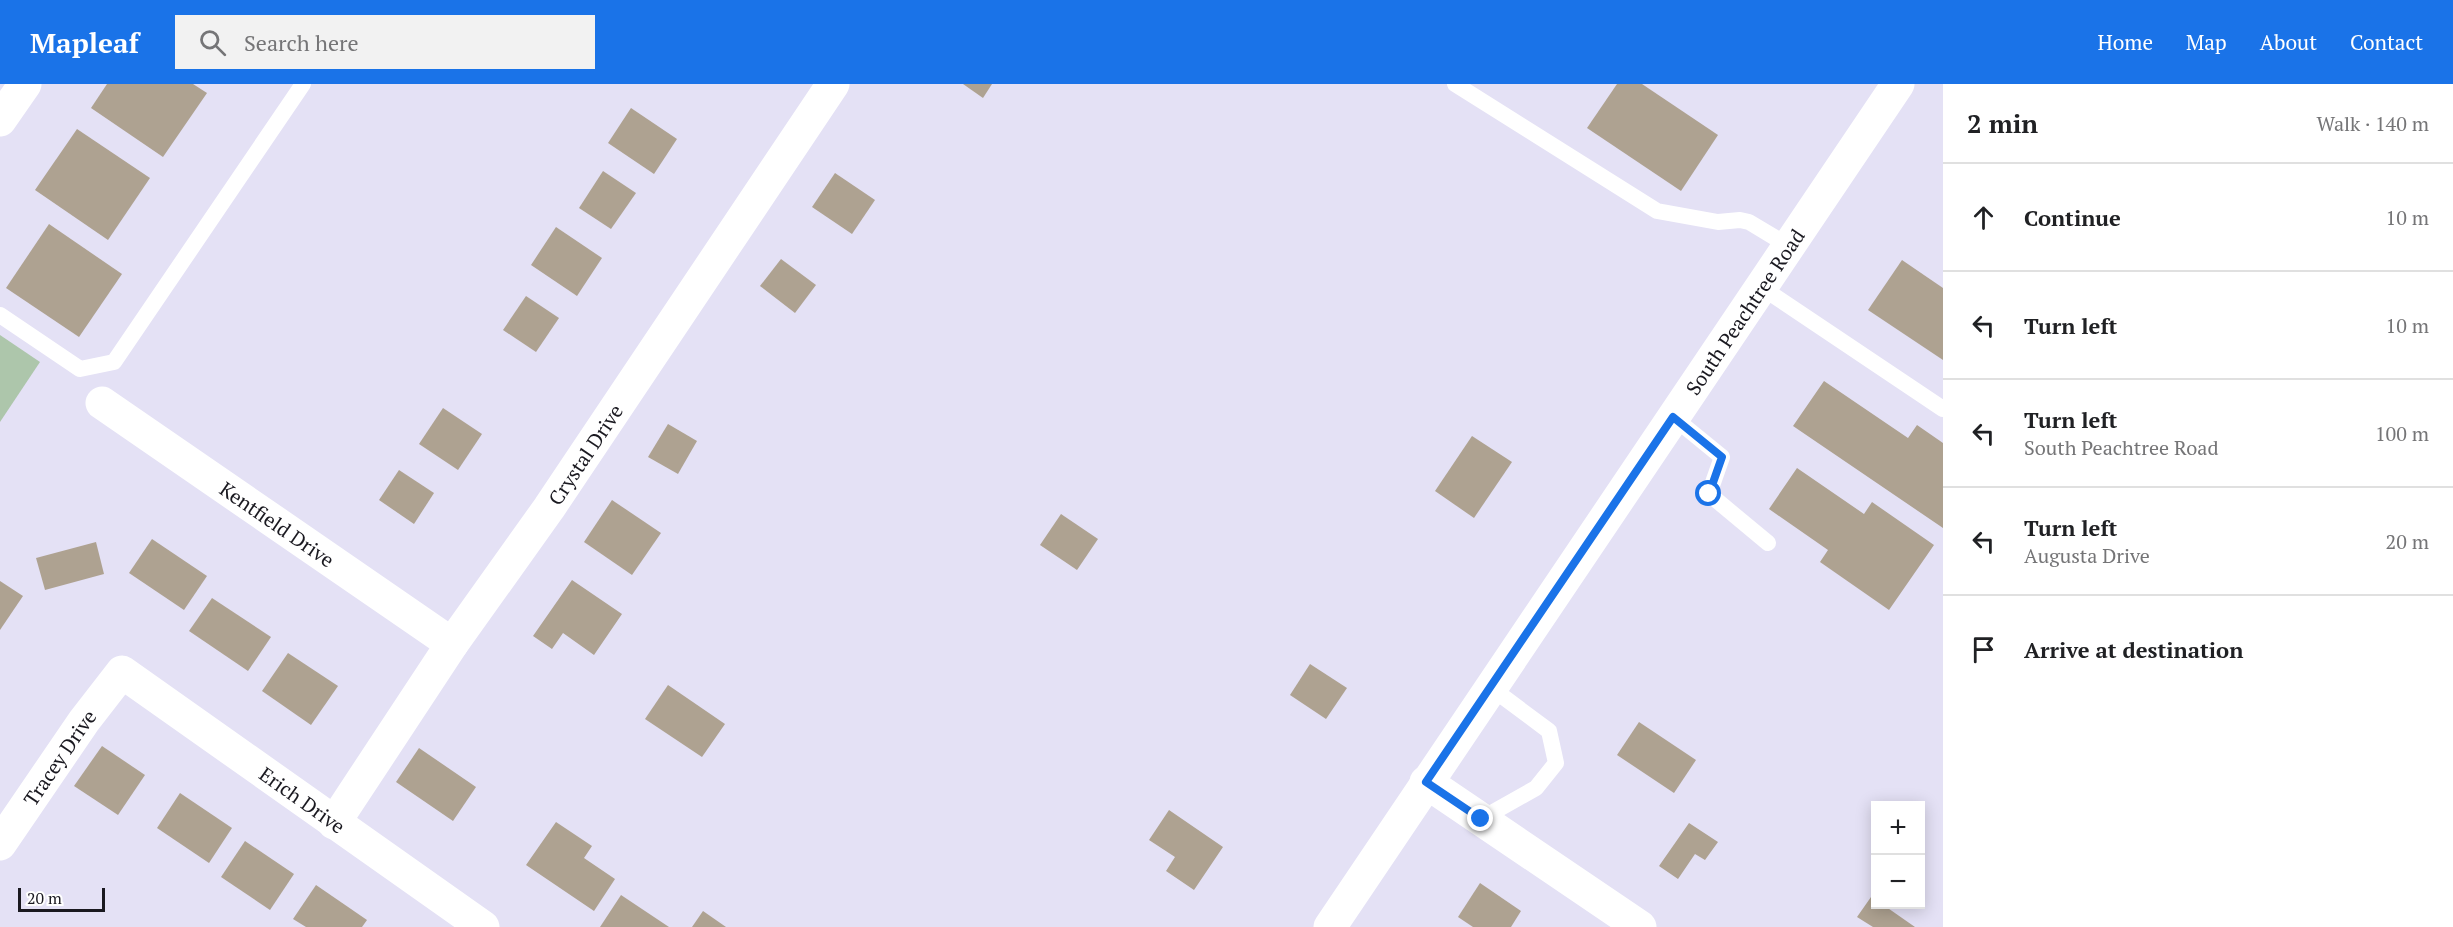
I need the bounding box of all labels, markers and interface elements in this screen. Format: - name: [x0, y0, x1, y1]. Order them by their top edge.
- search box: [175, 15, 595, 69]
- text: Mapleaf: [30, 24, 139, 61]
- icon: search: [196, 26, 229, 59]
- text: Search here: [244, 28, 358, 57]
- text: Home: [2097, 28, 2153, 56]
- text: Map: [2186, 28, 2227, 56]
- text: About: [2260, 28, 2317, 56]
- text: Contact: [2350, 28, 2423, 56]
- text: 2 min: [1967, 106, 2038, 140]
- text: Walk · 140 m: [2317, 110, 2429, 137]
- icon: ahead: [1967, 201, 2000, 234]
- text: Continue: [2024, 203, 2121, 232]
- text: 10 m: [2386, 204, 2429, 231]
- street label: South Peachtree Road: [1679, 223, 1810, 400]
- icon: left: [1967, 309, 2000, 342]
- text: Turn left: [2024, 311, 2117, 340]
- text: 10 m: [2386, 312, 2429, 339]
- street label: Crystal Drive: [541, 399, 628, 510]
- text: Turn left: [2024, 405, 2117, 434]
- icon: left: [1967, 417, 2000, 450]
- text: 100 m: [2375, 420, 2429, 447]
- text: South Peachtree Road: [2024, 434, 2219, 461]
- street label: Kentfield Drive: [215, 475, 340, 573]
- route start: [1695, 480, 1721, 506]
- text: Turn left: [2024, 513, 2117, 542]
- icon: left: [1967, 525, 2000, 558]
- text: 20 m: [2386, 528, 2429, 555]
- text: Augusta Drive: [2024, 542, 2150, 569]
- icon: arrive: [1967, 633, 2000, 666]
- text: Arrive at destination: [2024, 635, 2243, 664]
- street label: Tracey Drive: [17, 704, 102, 811]
- street label: Erich Drive: [254, 760, 351, 839]
- map controls: [1871, 801, 1925, 909]
- button: +: [1871, 801, 1925, 855]
- route end: [1467, 805, 1493, 831]
- button: −: [1871, 855, 1925, 909]
- scale bar: [18, 885, 105, 912]
- text: 20 m: [27, 887, 62, 909]

